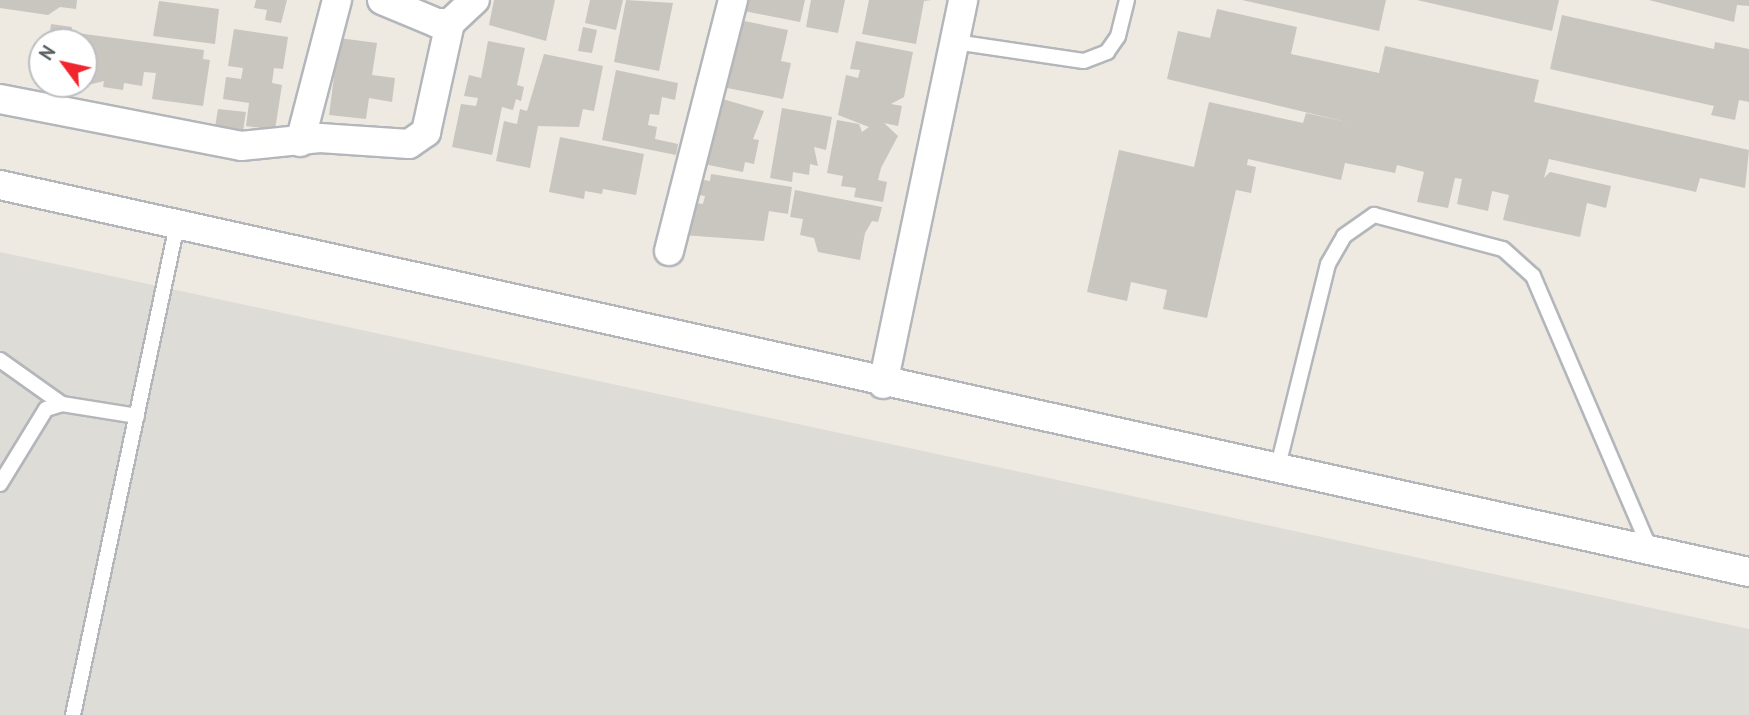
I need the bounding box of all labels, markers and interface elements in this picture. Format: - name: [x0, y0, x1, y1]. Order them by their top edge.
- north arrow: [28, 28, 98, 98]
- text: N: [34, 41, 61, 64]

